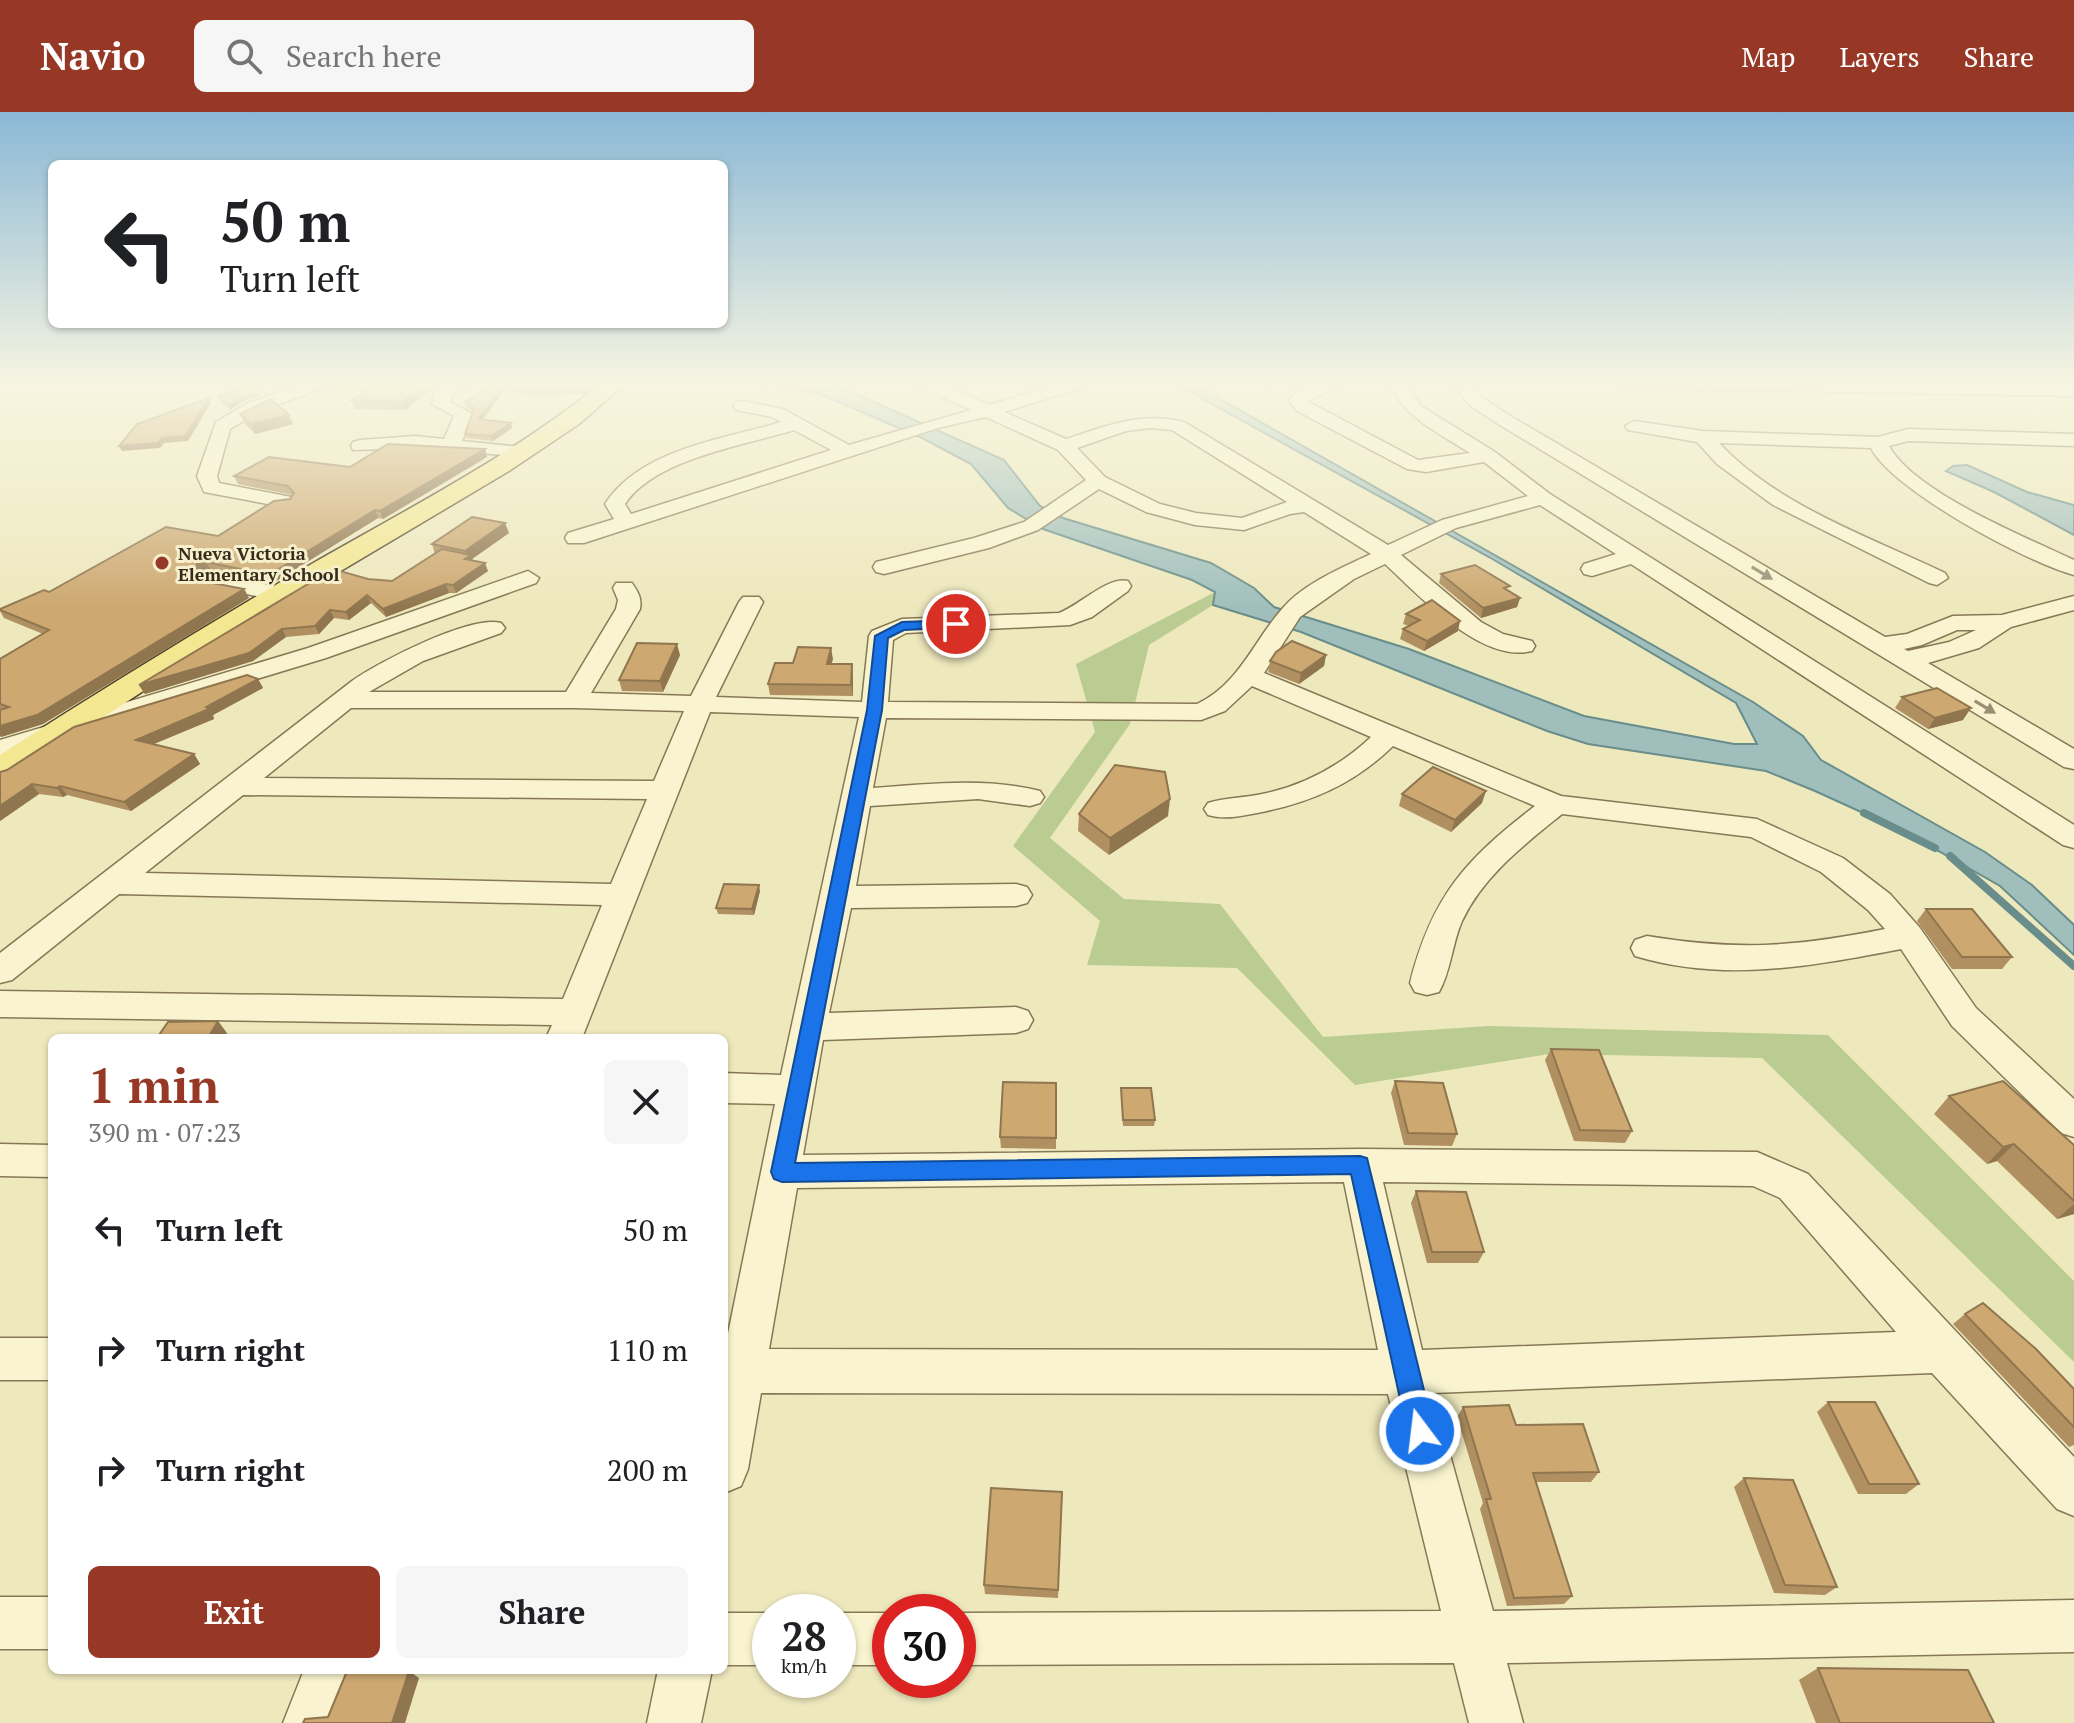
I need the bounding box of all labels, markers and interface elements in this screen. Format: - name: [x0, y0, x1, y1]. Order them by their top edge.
- search box: [194, 20, 754, 92]
- text: Navio: [40, 31, 146, 81]
- icon: search: [222, 34, 266, 78]
- text: Search here: [286, 36, 442, 76]
- text: Map: [1741, 38, 1795, 75]
- text: Layers: [1839, 38, 1920, 75]
- text: Share: [1964, 38, 2034, 75]
- text: 50 m: [220, 184, 350, 258]
- icon: left: [88, 192, 192, 296]
- text: Turn left: [220, 255, 360, 302]
- place label: Nueva Victoria Elementary School: [178, 541, 340, 586]
- marker: Nueva Victoria Elementary School: [153, 554, 171, 572]
- one-way arrow: [1751, 566, 1773, 580]
- pin: [922, 590, 990, 658]
- icon: arrive: [934, 602, 978, 646]
- one-way arrow: [1974, 699, 1996, 713]
- text: 1 min: [88, 1053, 219, 1117]
- button: close: [604, 1060, 688, 1144]
- text: 390 m · 07:23: [88, 1115, 241, 1149]
- icon: left: [88, 1208, 132, 1252]
- text: Turn left: [156, 1210, 283, 1250]
- text: 50 m: [623, 1210, 688, 1250]
- icon: right: [88, 1328, 132, 1372]
- text: Turn right: [156, 1330, 305, 1370]
- text: 110 m: [607, 1330, 688, 1370]
- position arrow: [1378, 1389, 1462, 1473]
- icon: right: [88, 1448, 132, 1492]
- text: Turn right: [156, 1450, 305, 1490]
- text: 200 m: [607, 1450, 688, 1490]
- button: Exit: [88, 1566, 380, 1658]
- button: Share: [396, 1566, 688, 1658]
- speed limit sign: 30: [872, 1594, 976, 1698]
- text: 28: [781, 1609, 827, 1662]
- text: km/h: [781, 1652, 827, 1679]

